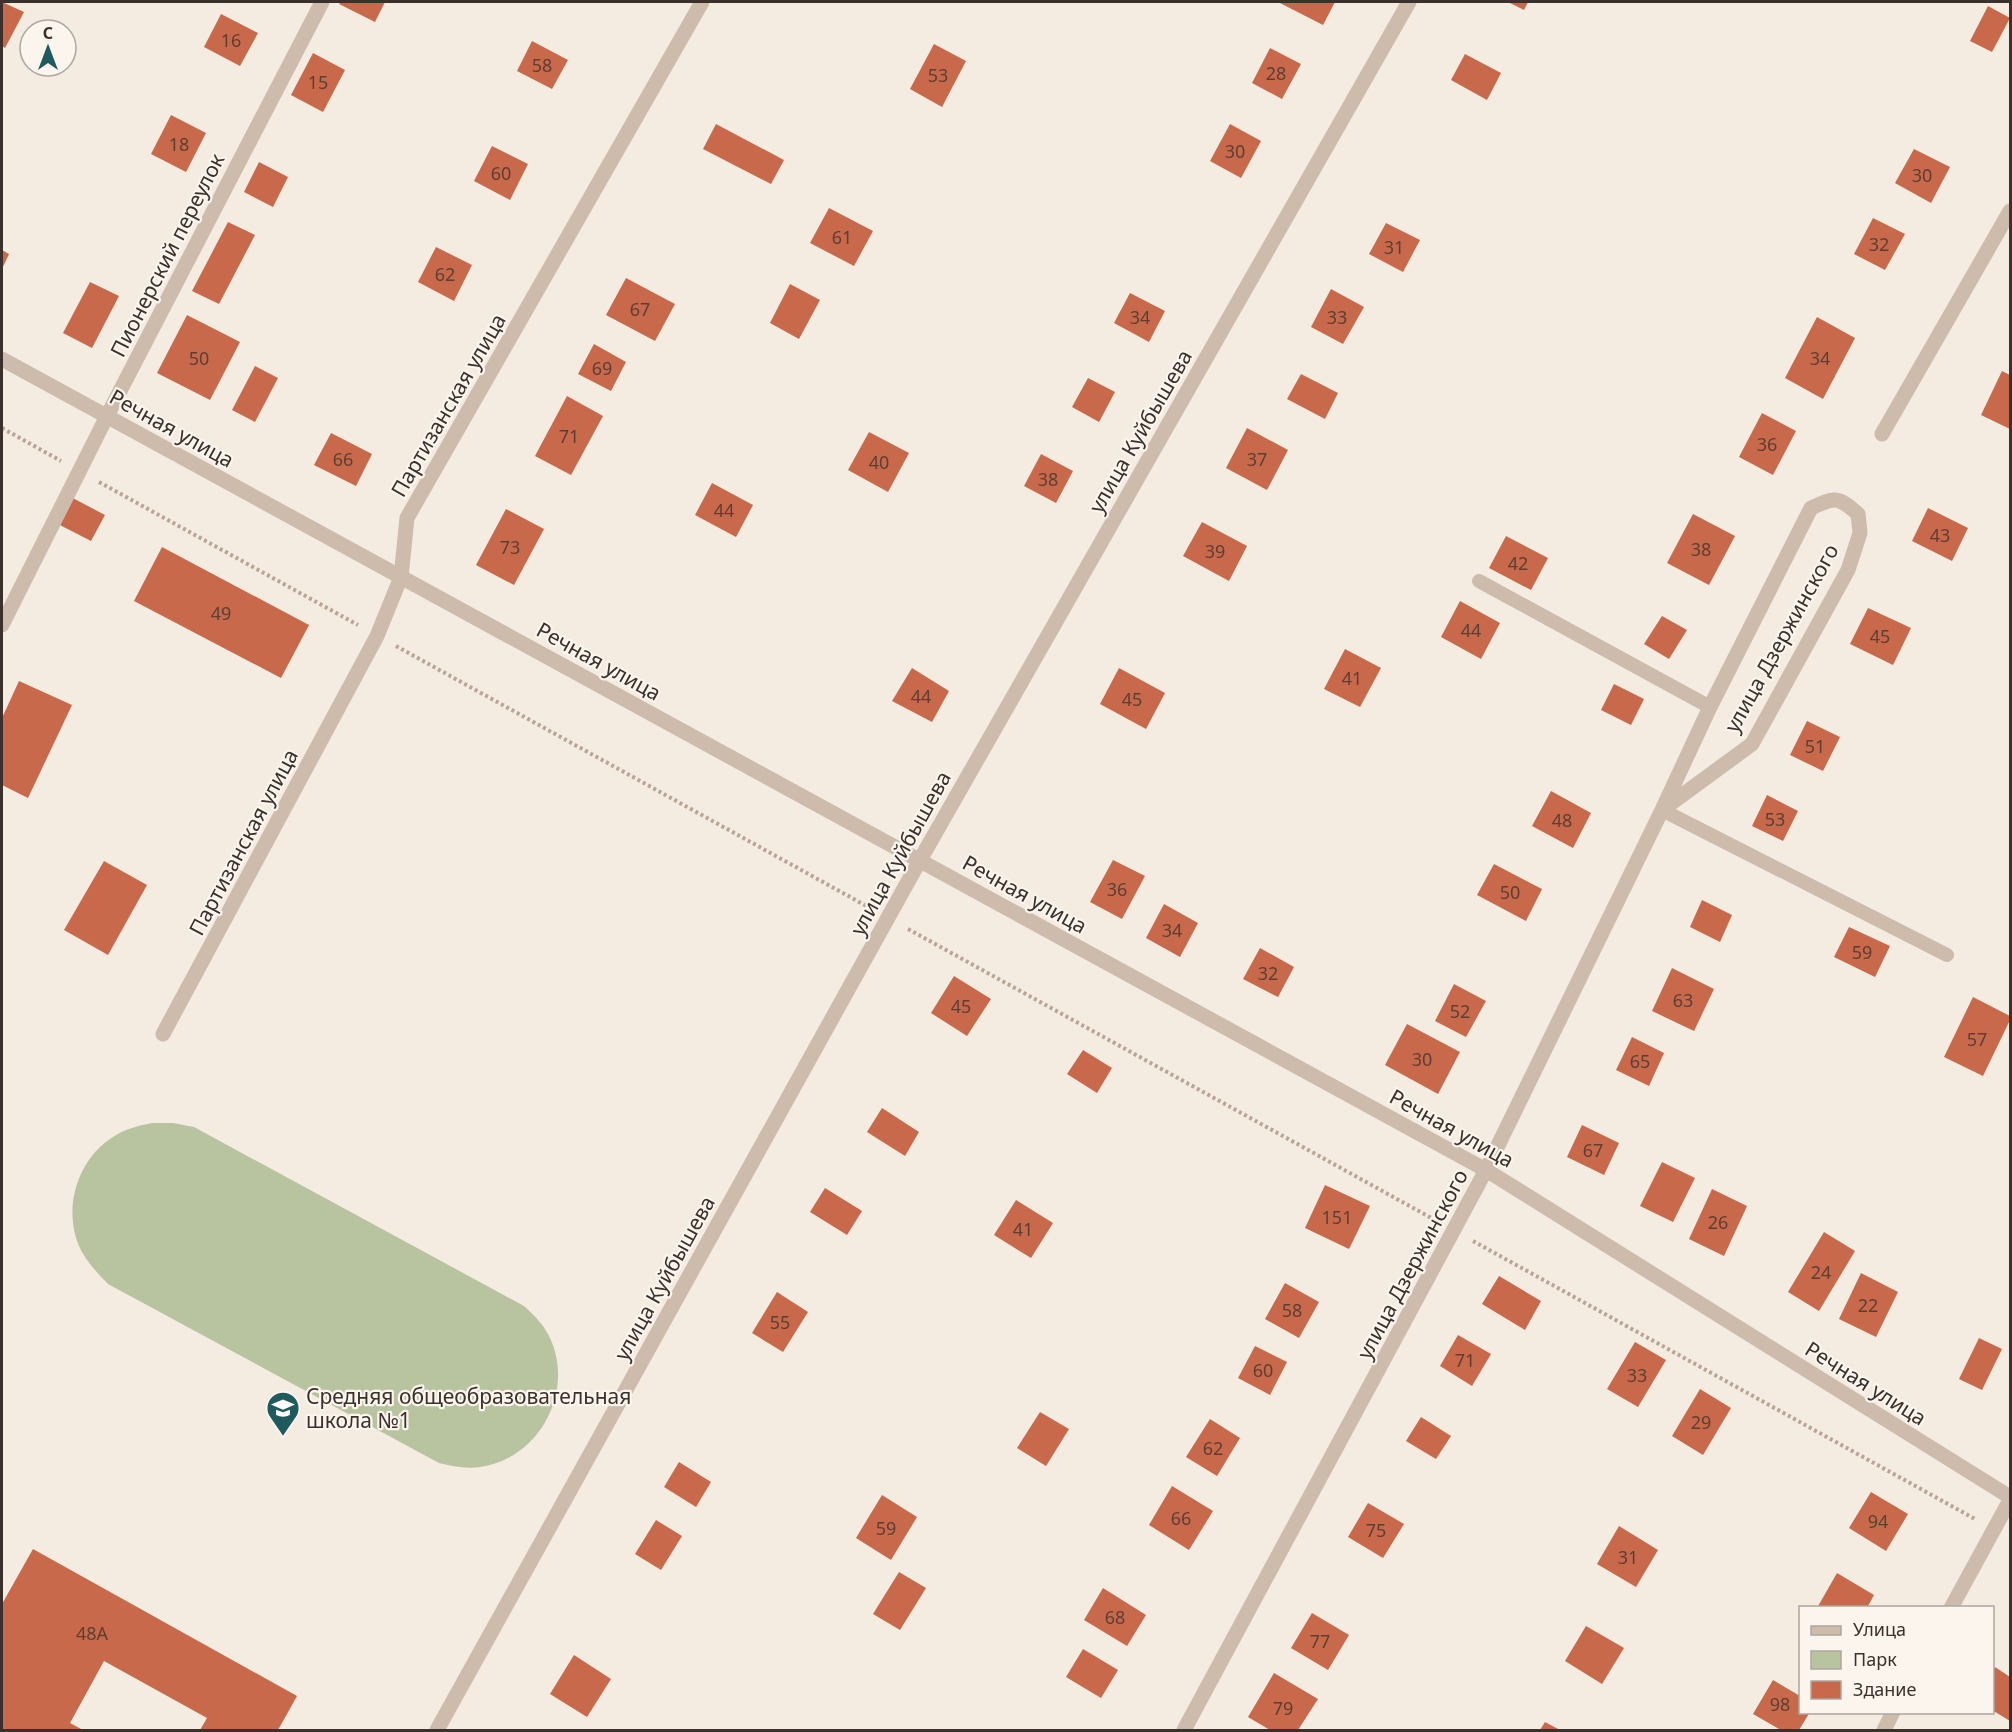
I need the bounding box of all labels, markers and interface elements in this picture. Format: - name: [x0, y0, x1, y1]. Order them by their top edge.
- north arrow: [18, 18, 78, 78]
- text: С: [43, 22, 53, 44]
- house number: 16: [221, 28, 241, 52]
- house number: 58: [532, 53, 552, 77]
- house number: 28: [1266, 61, 1286, 85]
- house number: 53: [928, 63, 948, 87]
- house number: 15: [308, 70, 328, 94]
- house number: 18: [169, 132, 189, 156]
- house number: 30: [1225, 139, 1245, 163]
- street label: Пионерский переулок: [103, 148, 231, 362]
- house number: 60: [491, 161, 511, 185]
- house number: 30: [1912, 163, 1932, 187]
- house number: 61: [832, 225, 852, 249]
- house number: 32: [1869, 232, 1889, 256]
- house number: 31: [1384, 235, 1404, 259]
- house number: 62: [435, 262, 455, 286]
- house number: 67: [630, 297, 650, 321]
- house number: 34: [1130, 305, 1150, 329]
- house number: 33: [1327, 305, 1347, 329]
- street label: Партизанская улица: [384, 308, 512, 502]
- street label: улица Куйбышева: [1082, 344, 1198, 518]
- house number: 50: [189, 346, 209, 370]
- house number: 34: [1810, 346, 1830, 370]
- house number: 69: [592, 356, 612, 380]
- street label: Речная улица: [105, 382, 239, 474]
- house number: 71: [559, 424, 579, 448]
- house number: 36: [1757, 432, 1777, 456]
- house number: 66: [333, 447, 353, 471]
- house number: 37: [1247, 447, 1267, 471]
- house number: 40: [869, 450, 889, 474]
- house number: 38: [1038, 467, 1058, 491]
- house number: 44: [714, 498, 734, 522]
- house number: 43: [1930, 523, 1950, 547]
- house number: 73: [500, 535, 520, 559]
- house number: 38: [1691, 537, 1711, 561]
- house number: 39: [1205, 539, 1225, 563]
- street label: улица Дзержинского: [1718, 539, 1844, 737]
- house number: 42: [1508, 551, 1528, 575]
- house number: 49: [211, 601, 231, 625]
- street label: Речная улица: [532, 615, 666, 707]
- house number: 44: [1461, 618, 1481, 642]
- house number: 45: [1870, 624, 1890, 648]
- house number: 41: [1342, 666, 1362, 690]
- house number: 44: [911, 684, 931, 708]
- house number: 45: [1122, 687, 1142, 711]
- house number: 51: [1805, 734, 1825, 758]
- street label: Партизанская улица: [182, 744, 304, 940]
- street label: улица Куйбышева: [843, 766, 957, 940]
- house number: 53: [1765, 807, 1785, 831]
- house number: 48: [1552, 808, 1572, 832]
- street label: Речная улица: [958, 848, 1092, 940]
- house number: 36: [1107, 877, 1127, 901]
- house number: 50: [1500, 880, 1520, 904]
- house number: 34: [1162, 918, 1182, 942]
- house number: 59: [1852, 940, 1872, 964]
- house number: 32: [1258, 961, 1278, 985]
- house number: 63: [1673, 988, 1693, 1012]
- house number: 45: [951, 994, 971, 1018]
- house number: 52: [1450, 999, 1470, 1023]
- house number: 57: [1967, 1027, 1987, 1051]
- house number: 30: [1412, 1047, 1432, 1071]
- house number: 65: [1630, 1049, 1650, 1073]
- street label: Речная улица: [1385, 1082, 1519, 1174]
- house number: 67: [1583, 1138, 1603, 1162]
- street label: улица Дзержинского: [1350, 1164, 1474, 1364]
- street label: улица Куйбышева: [607, 1191, 721, 1365]
- house number: 151: [1322, 1205, 1352, 1229]
- house number: 26: [1708, 1210, 1728, 1234]
- house number: 41: [1013, 1217, 1033, 1241]
- house number: 24: [1811, 1260, 1831, 1284]
- house number: 22: [1858, 1293, 1878, 1317]
- house number: 58: [1282, 1298, 1302, 1322]
- house number: 55: [770, 1310, 790, 1334]
- street label: Речная улица: [1800, 1335, 1932, 1431]
- house number: 71: [1455, 1348, 1475, 1372]
- house number: 60: [1253, 1358, 1273, 1382]
- house number: 33: [1627, 1363, 1647, 1387]
- place label: Средняя общеобразовательная школа №1: [306, 1382, 631, 1434]
- school or university icon: Средняя общеобразовательная школа №1: [265, 1390, 301, 1437]
- house number: 29: [1691, 1410, 1711, 1434]
- house number: 62: [1203, 1436, 1223, 1460]
- house number: 66: [1171, 1506, 1191, 1530]
- house number: 94: [1868, 1509, 1888, 1533]
- house number: 59: [876, 1516, 896, 1540]
- house number: 75: [1366, 1518, 1386, 1542]
- house number: 31: [1618, 1545, 1638, 1569]
- house number: 68: [1105, 1605, 1125, 1629]
- legend: [1799, 1606, 1994, 1714]
- text: Улица: [1853, 1617, 1906, 1641]
- house number: 48А: [76, 1621, 109, 1645]
- house number: 77: [1310, 1629, 1330, 1653]
- text: Парк: [1853, 1647, 1897, 1671]
- text: Здание: [1853, 1677, 1917, 1701]
- house number: 98: [1770, 1692, 1790, 1716]
- house number: 79: [1273, 1696, 1293, 1720]

